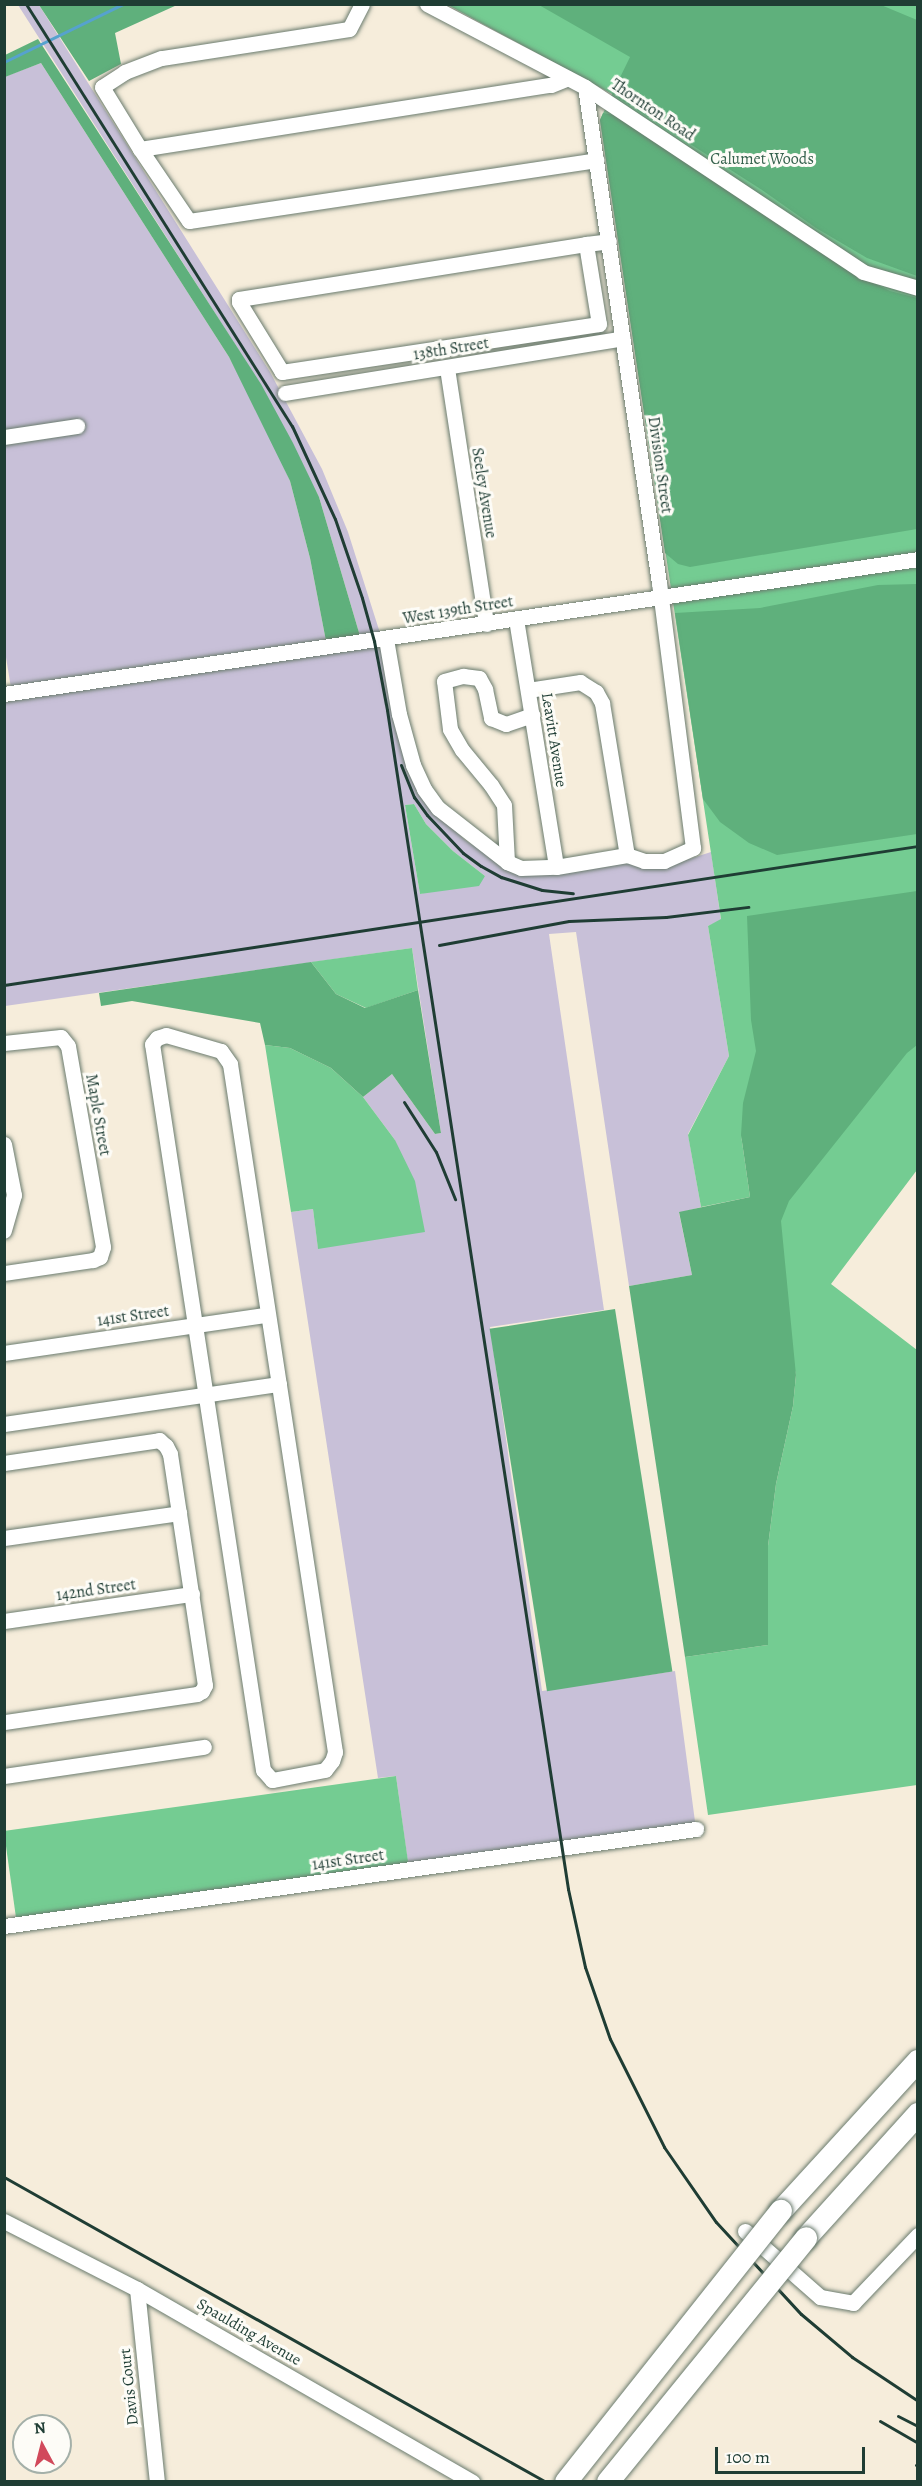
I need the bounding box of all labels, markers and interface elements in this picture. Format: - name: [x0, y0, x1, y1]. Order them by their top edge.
- street label: Thornton Road: [607, 75, 699, 145]
- park label: Calumet Woods: [710, 149, 814, 169]
- street label: 138th Street: [412, 334, 490, 364]
- street label: Division Street: [644, 415, 676, 515]
- street label: Seeley Avenue: [467, 446, 501, 540]
- street label: West 139th Street: [401, 592, 515, 628]
- street label: Leavitt Avenue: [537, 691, 571, 789]
- street label: Maple Street: [81, 1073, 115, 1157]
- street label: 141st Street: [96, 1301, 170, 1331]
- street label: 142nd Street: [55, 1575, 137, 1605]
- street label: 141st Street: [311, 1845, 385, 1875]
- street label: Spaulding Avenue: [193, 2294, 305, 2370]
- street label: Davis Court: [115, 2348, 143, 2426]
- north arrow: [12, 2414, 72, 2474]
- text: N: [33, 2416, 47, 2440]
- scale bar: [718, 2435, 868, 2473]
- text: 100 m: [726, 2445, 770, 2469]

